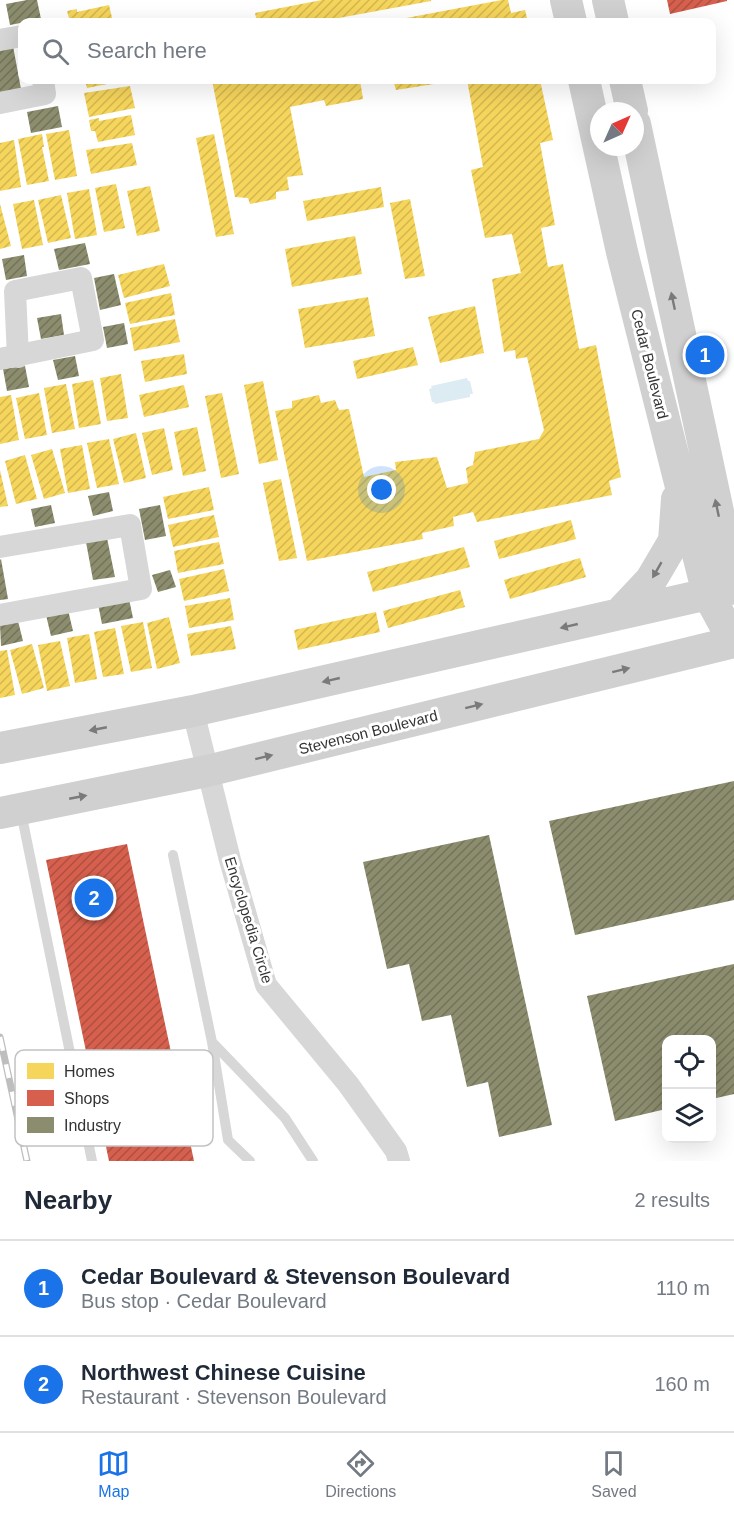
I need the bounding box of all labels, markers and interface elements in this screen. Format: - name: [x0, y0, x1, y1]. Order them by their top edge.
- search box: [18, 18, 716, 84]
- icon: search: [39, 35, 72, 68]
- text: Search here: [87, 38, 207, 63]
- north arrow: [590, 102, 644, 156]
- one-way arrow: [668, 292, 678, 310]
- street label: Cedar Boulevard: [628, 307, 672, 421]
- pin: 1: [686, 332, 724, 378]
- your location: [367, 475, 396, 504]
- one-way arrow: [712, 499, 722, 517]
- one-way arrow: [652, 562, 662, 579]
- one-way arrow: [560, 621, 578, 631]
- one-way arrow: [611, 664, 630, 674]
- one-way arrow: [322, 675, 340, 685]
- one-way arrow: [465, 700, 483, 710]
- street label: Stevenson Boulevard: [297, 707, 439, 757]
- one-way arrow: [88, 725, 107, 734]
- one-way arrow: [255, 752, 273, 762]
- one-way arrow: [69, 792, 88, 801]
- street label: Encyclopedia Circle: [222, 855, 276, 985]
- pin: 2: [74, 876, 113, 920]
- map controls: [662, 1035, 716, 1143]
- button: locate: [662, 1035, 716, 1089]
- legend: [15, 1050, 213, 1146]
- text: Homes: [64, 1063, 115, 1080]
- button: layers: [662, 1089, 716, 1143]
- text: Shops: [64, 1090, 109, 1107]
- text: Industry: [64, 1117, 121, 1134]
- text: Nearby: [24, 1185, 112, 1215]
- text: 2 results: [634, 1189, 710, 1211]
- text: Cedar Boulevard & Stevenson Boulevard: [81, 1264, 510, 1289]
- text: 1: [38, 1277, 49, 1299]
- text: 110 m: [656, 1277, 710, 1299]
- text: Bus stop · Cedar Boulevard: [81, 1290, 327, 1312]
- text: Northwest Chinese Cuisine: [81, 1360, 366, 1385]
- text: 2: [38, 1373, 49, 1395]
- text: 160 m: [654, 1373, 710, 1395]
- text: Restaurant · Stevenson Boulevard: [81, 1386, 387, 1408]
- tab: Map: [97, 1447, 130, 1501]
- tab: Directions: [325, 1447, 396, 1501]
- tab: Saved: [591, 1447, 637, 1501]

